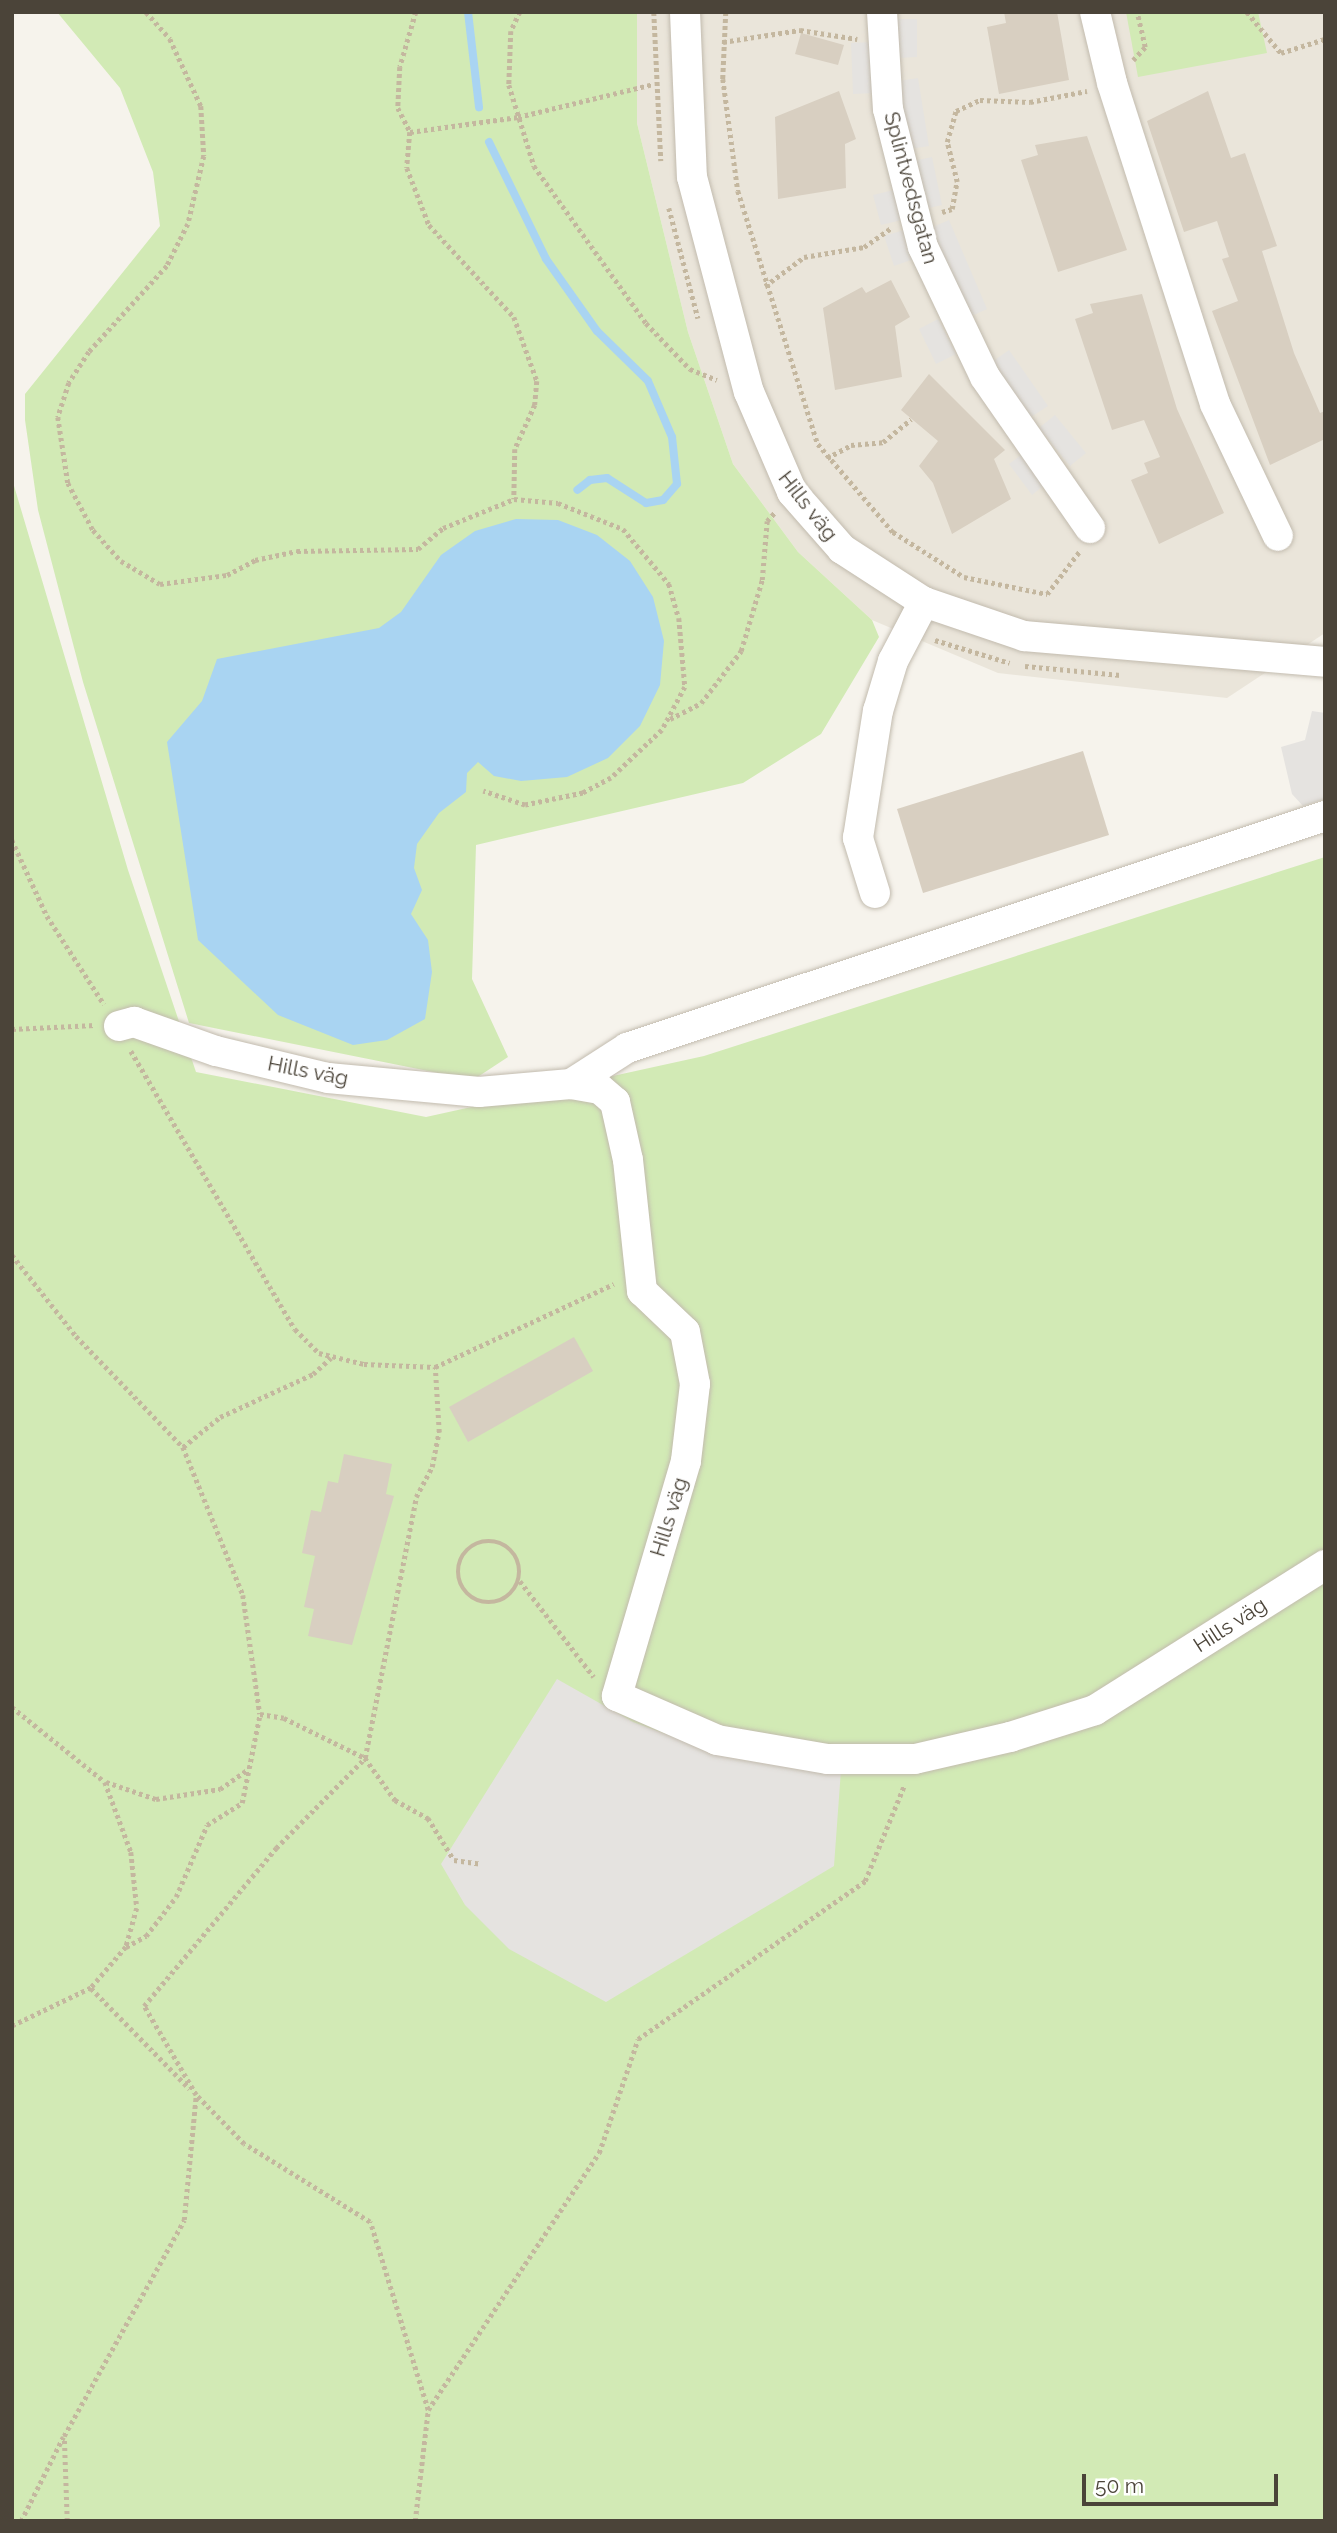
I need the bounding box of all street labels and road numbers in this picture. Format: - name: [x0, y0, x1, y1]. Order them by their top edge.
- street label: Splintvedsgatan: [879, 109, 943, 267]
- street label: Hills väg: [773, 466, 843, 546]
- street label: Hills väg: [265, 1051, 351, 1091]
- street label: Hills väg: [645, 1474, 693, 1560]
- street label: Hills väg: [1189, 1592, 1271, 1658]

